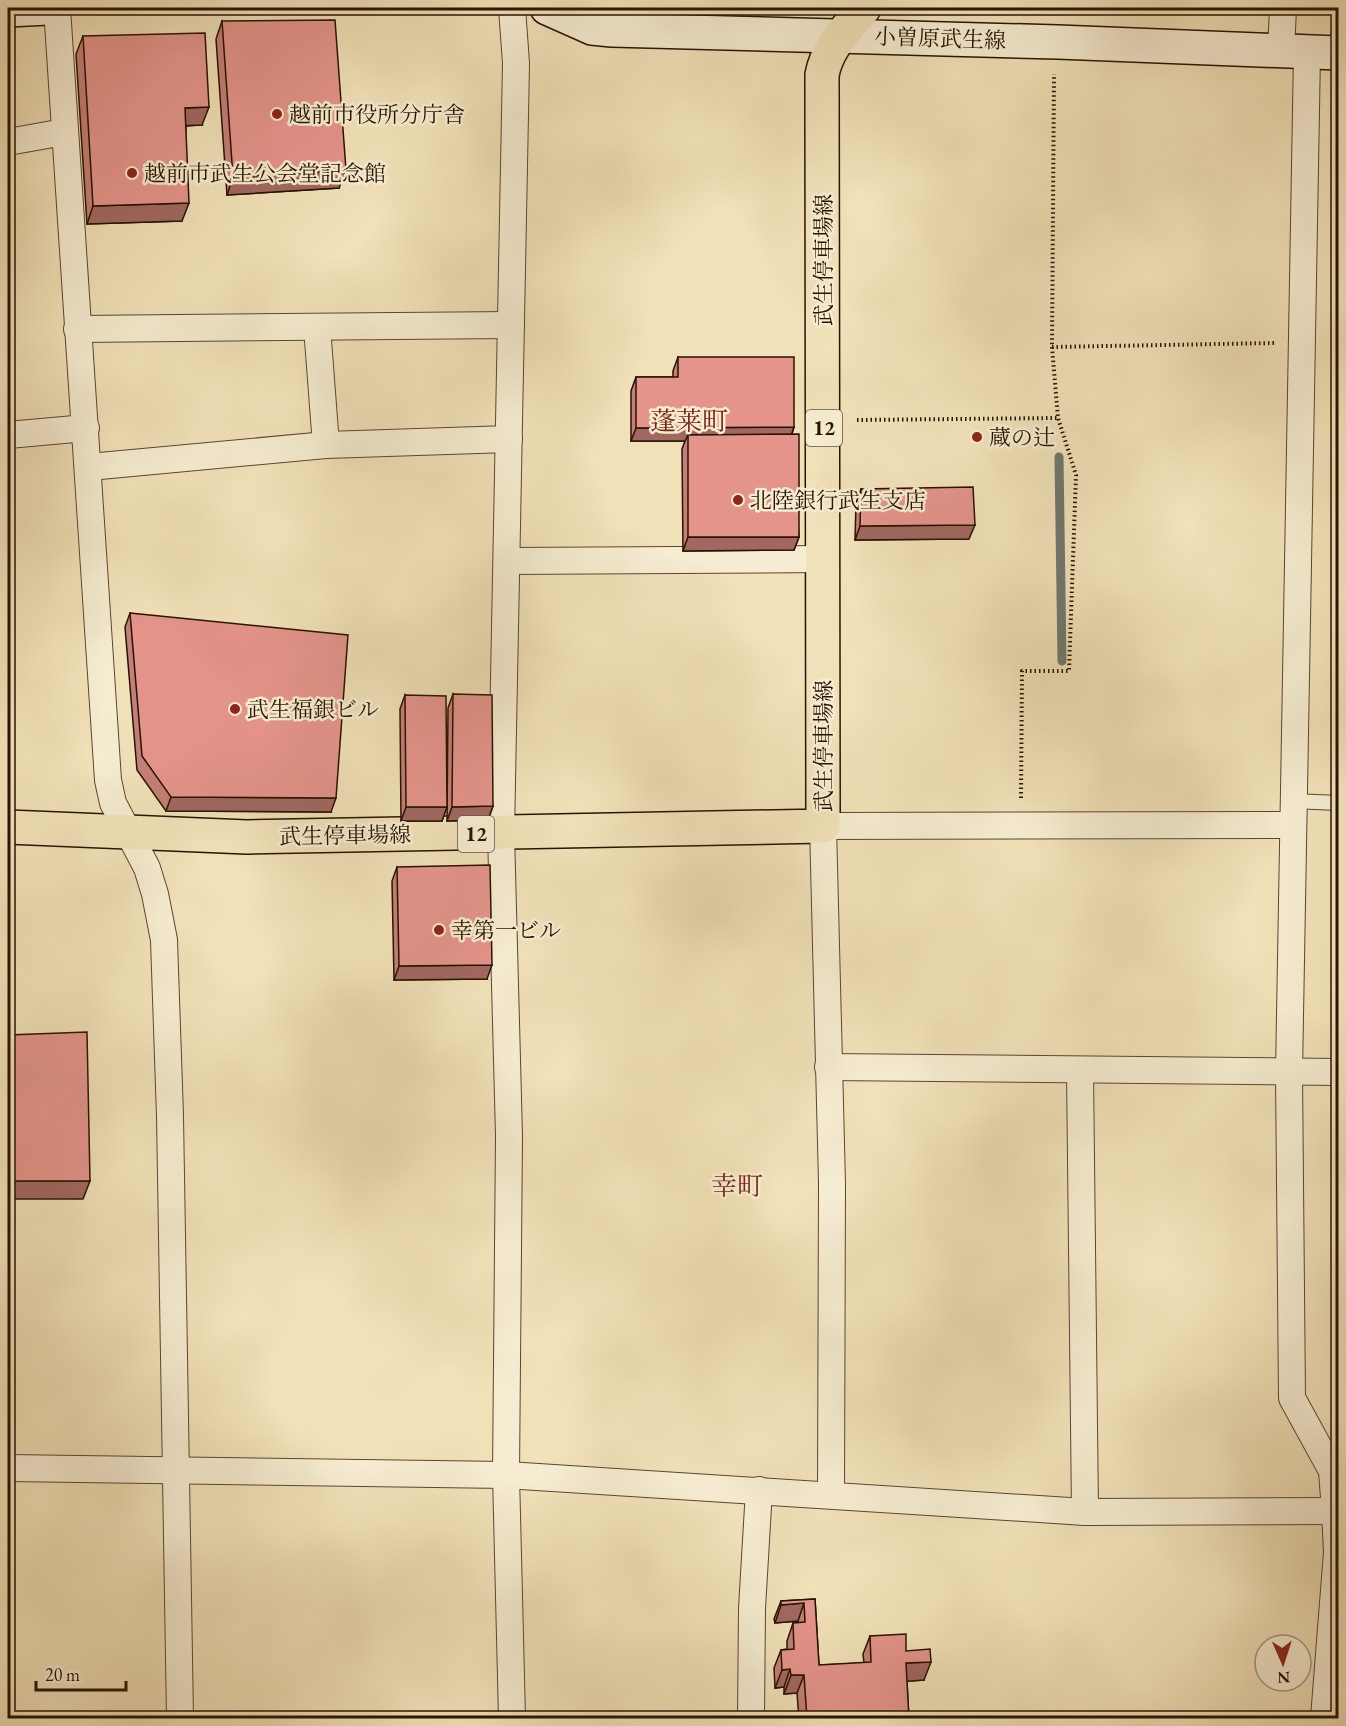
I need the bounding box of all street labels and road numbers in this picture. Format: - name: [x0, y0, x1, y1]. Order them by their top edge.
- street label: 小曽原武生線: [874, 22, 1006, 55]
- street label: 武生停車場線: [809, 194, 838, 326]
- road number: 12: [806, 410, 842, 446]
- street label: 武生停車場線: [809, 680, 838, 812]
- road number: 12: [458, 816, 494, 852]
- street label: 武生停車場線: [279, 820, 411, 851]

